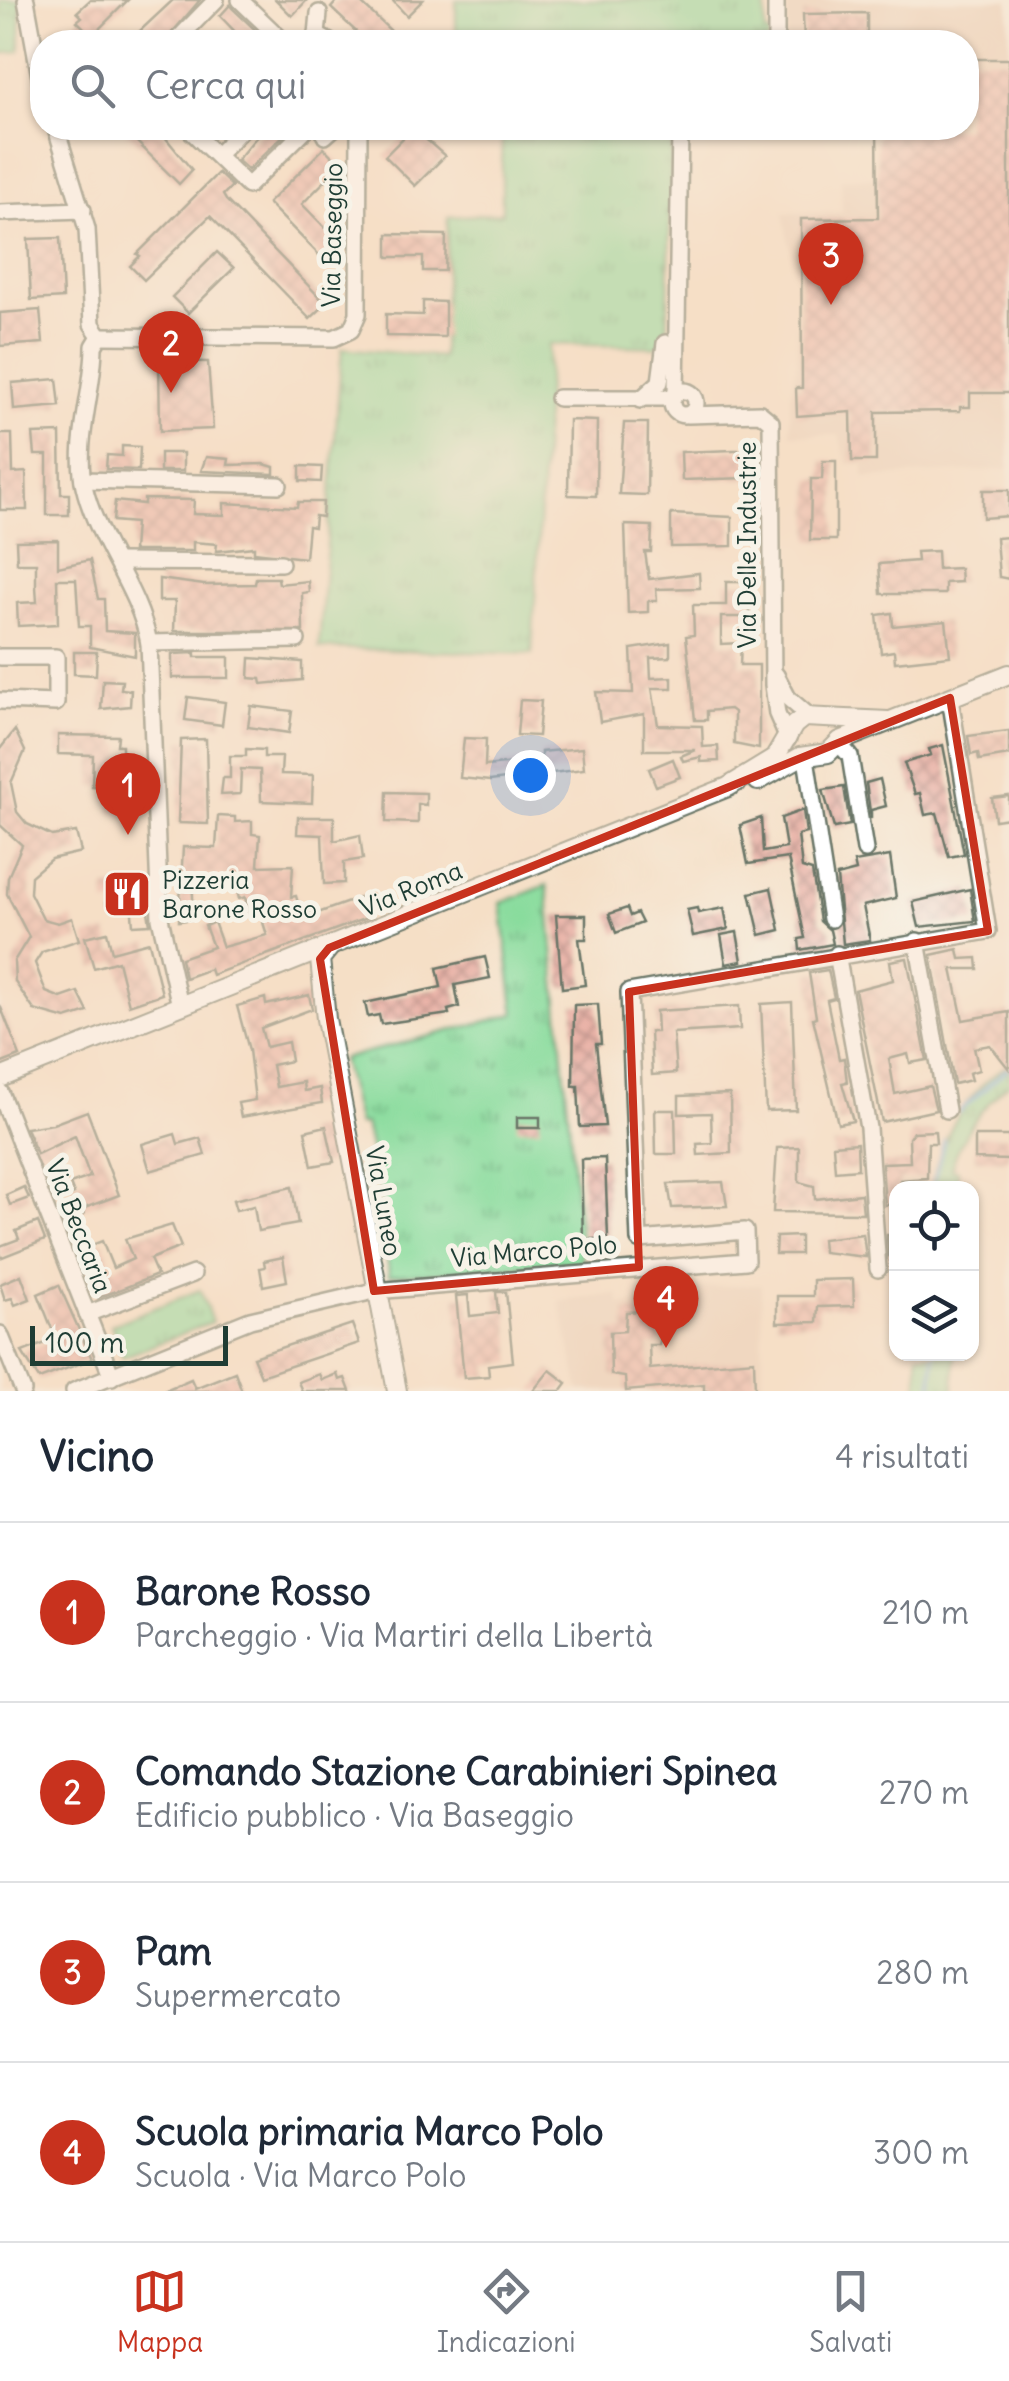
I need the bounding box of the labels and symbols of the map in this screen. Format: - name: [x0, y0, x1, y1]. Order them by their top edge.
- street label: Via Baseggio: [315, 162, 349, 308]
- pin: 3: [798, 222, 864, 305]
- pin: 2: [138, 310, 204, 393]
- street label: Via Delle Industrie: [731, 442, 763, 648]
- your location: [505, 750, 556, 801]
- pin: 1: [96, 752, 160, 835]
- street label: Via Roma: [355, 854, 467, 924]
- place label: Pizzeria Barone Rosso: [162, 864, 317, 925]
- restaurant icon: Pizzeria Barone Rosso: [101, 868, 153, 920]
- street label: Via Luneo: [359, 1143, 409, 1259]
- street label: Via Beccaria: [39, 1155, 119, 1297]
- street label: Via Marco Polo: [450, 1228, 618, 1274]
- pin: 4: [634, 1266, 698, 1348]
- scale bar: [30, 1321, 228, 1366]

